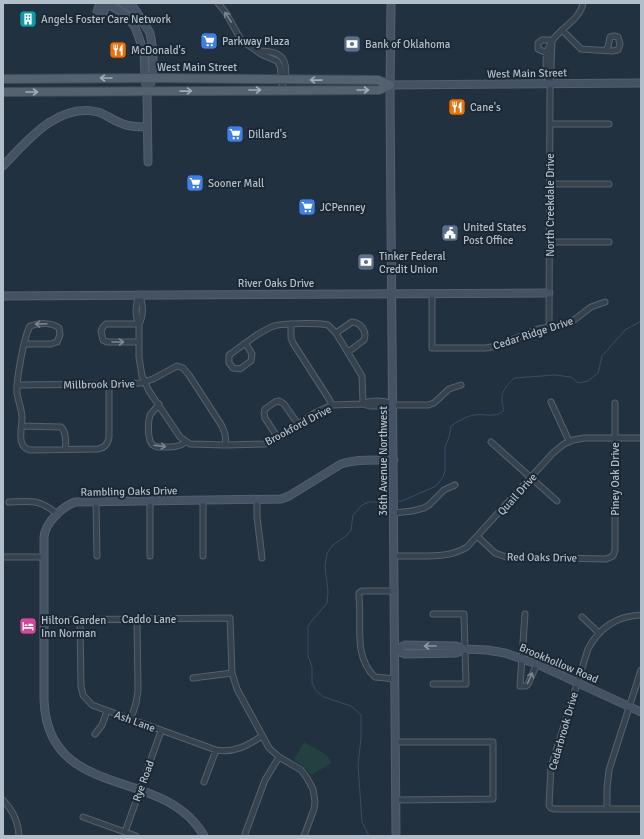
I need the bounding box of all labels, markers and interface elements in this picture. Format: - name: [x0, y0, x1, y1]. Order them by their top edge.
- building icon: Angels Foster Care Network: [18, 9, 38, 29]
- one-way arrow: [224, 12, 232, 23]
- place label: Angels Foster Care Network: [41, 13, 172, 26]
- supermarket icon: Parkway Plaza: [199, 31, 219, 51]
- bank icon: Bank of Oklahoma: [342, 34, 362, 54]
- place label: Parkway Plaza: [222, 35, 290, 48]
- place label: Bank of Oklahoma: [365, 38, 451, 51]
- restaurant icon: McDonald's: [108, 40, 128, 60]
- place label: McDonald's: [131, 44, 186, 57]
- street label: West Main Street: [157, 61, 237, 74]
- street label: West Main Street: [487, 66, 567, 81]
- one-way arrow: [100, 74, 113, 82]
- one-way arrow: [310, 76, 323, 84]
- one-way arrow: [248, 86, 261, 94]
- one-way arrow: [356, 86, 369, 94]
- one-way arrow: [179, 87, 192, 95]
- one-way arrow: [25, 88, 38, 96]
- restaurant icon: Cane's: [447, 97, 467, 117]
- place label: Cane's: [470, 101, 501, 114]
- supermarket icon: Dillard's: [225, 124, 245, 144]
- place label: Dillard's: [248, 128, 287, 141]
- street label: North Creekdale Drive: [544, 153, 557, 257]
- supermarket icon: Sooner Mall: [185, 173, 205, 193]
- place label: Sooner Mall: [208, 177, 264, 190]
- supermarket icon: JCPenney: [297, 197, 317, 217]
- place label: JCPenney: [320, 201, 366, 214]
- place label: United States Post Office: [463, 221, 526, 247]
- public building icon: United States Post Office: [440, 223, 460, 243]
- place label: Tinker Federal Credit Union: [379, 250, 446, 276]
- bank icon: Tinker Federal Credit Union: [356, 252, 376, 272]
- street label: River Oaks Drive: [238, 277, 314, 290]
- street label: Cedar Ridge Drive: [491, 314, 575, 353]
- one-way arrow: [35, 321, 48, 328]
- one-way arrow: [111, 338, 124, 346]
- street label: Millbrook Drive: [63, 377, 135, 392]
- street label: Brookford Drive: [263, 402, 334, 448]
- street label: 36th Avenue Northwest: [377, 406, 390, 516]
- one-way arrow: [153, 442, 166, 450]
- street label: Piney Oak Drive: [609, 442, 622, 516]
- street label: Quail Drive: [495, 471, 540, 518]
- street label: Rambling Oaks Drive: [80, 484, 178, 499]
- street label: Red Oaks Drive: [507, 550, 577, 565]
- street label: Caddo Lane: [122, 613, 176, 626]
- place label: Hilton Garden Inn Norman: [41, 614, 106, 640]
- hotel icon: Hilton Garden Inn Norman: [18, 616, 38, 636]
- street label: Brookhollow Road: [517, 641, 601, 686]
- one-way arrow: [424, 642, 437, 650]
- one-way arrow: [527, 672, 534, 684]
- street label: Cedarbrook Drive: [546, 690, 581, 772]
- street label: Ash Lane: [113, 708, 157, 735]
- street label: Rye Road: [130, 759, 157, 804]

